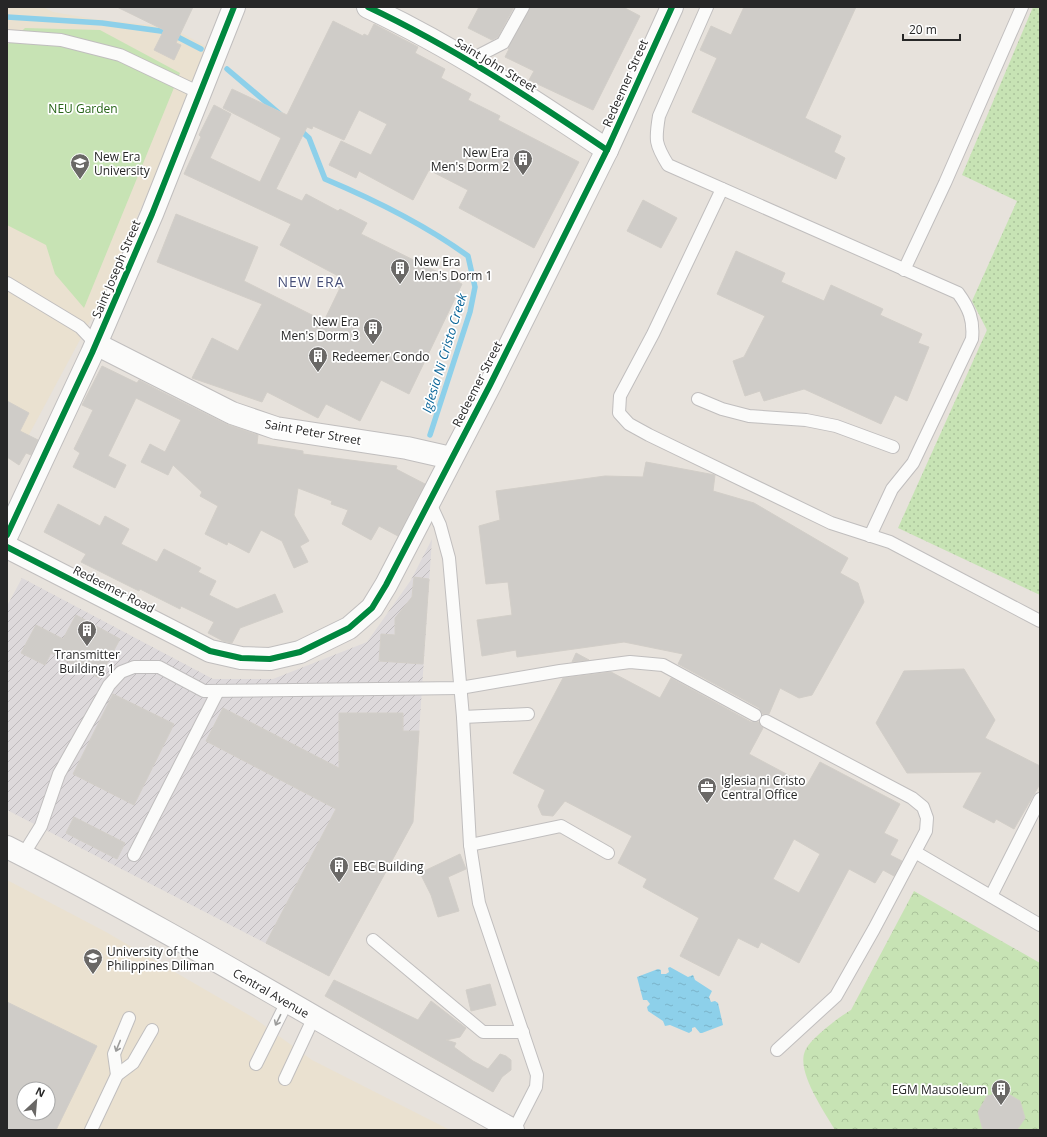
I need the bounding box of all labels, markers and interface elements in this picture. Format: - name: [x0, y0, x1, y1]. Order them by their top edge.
- scale bar: [903, 16, 960, 42]
- text: 20 m: [909, 21, 937, 38]
- street label: Saint John Street: [452, 34, 540, 96]
- street label: Redeemer Street: [598, 36, 652, 130]
- park label: NEU Garden: [48, 100, 118, 117]
- place label: New Era Men's Dorm 2: [431, 144, 509, 175]
- place label: New Era University: [94, 148, 151, 179]
- building icon: New Era Men's Dorm 2: [512, 148, 534, 176]
- school or university icon: New Era University: [69, 152, 91, 180]
- street label: Saint Joseph Street: [88, 217, 144, 321]
- place label: New Era Men's Dorm 1: [414, 253, 492, 284]
- building icon: New Era Men's Dorm 1: [389, 257, 411, 285]
- district label: NEW ERA: [277, 272, 345, 291]
- water label: Iglesia Ni Cristo Creek: [417, 290, 471, 415]
- place label: New Era Men's Dorm 3: [281, 313, 359, 344]
- building icon: New Era Men's Dorm 3: [362, 317, 384, 345]
- street label: Redeemer Street: [448, 338, 506, 430]
- building icon: Redeemer Condo: [307, 345, 329, 373]
- place label: Redeemer Condo: [332, 348, 430, 365]
- street label: Saint Peter Street: [263, 415, 363, 449]
- street label: Redeemer Road: [70, 561, 158, 617]
- building icon: Transmitter Building 1: [76, 619, 98, 647]
- place label: Transmitter Building 1: [54, 646, 120, 677]
- place label: Iglesia ni Cristo Central Office: [721, 772, 805, 803]
- office icon: Iglesia ni Cristo Central Office: [696, 776, 718, 804]
- building icon: EBC Building: [328, 855, 350, 883]
- place label: EBC Building: [353, 858, 424, 875]
- place label: University of the Philippines Diliman: [107, 943, 214, 974]
- school or university icon: University of the Philippines Diliman: [82, 947, 104, 975]
- street label: Central Avenue: [230, 964, 312, 1022]
- one-way arrow: [274, 1014, 281, 1026]
- one-way arrow: [113, 1039, 121, 1051]
- building icon: EGM Mausoleum: [990, 1078, 1012, 1106]
- north arrow: [16, 1081, 56, 1121]
- place label: EGM Mausoleum: [892, 1081, 987, 1098]
- text: N: [33, 1083, 48, 1100]

